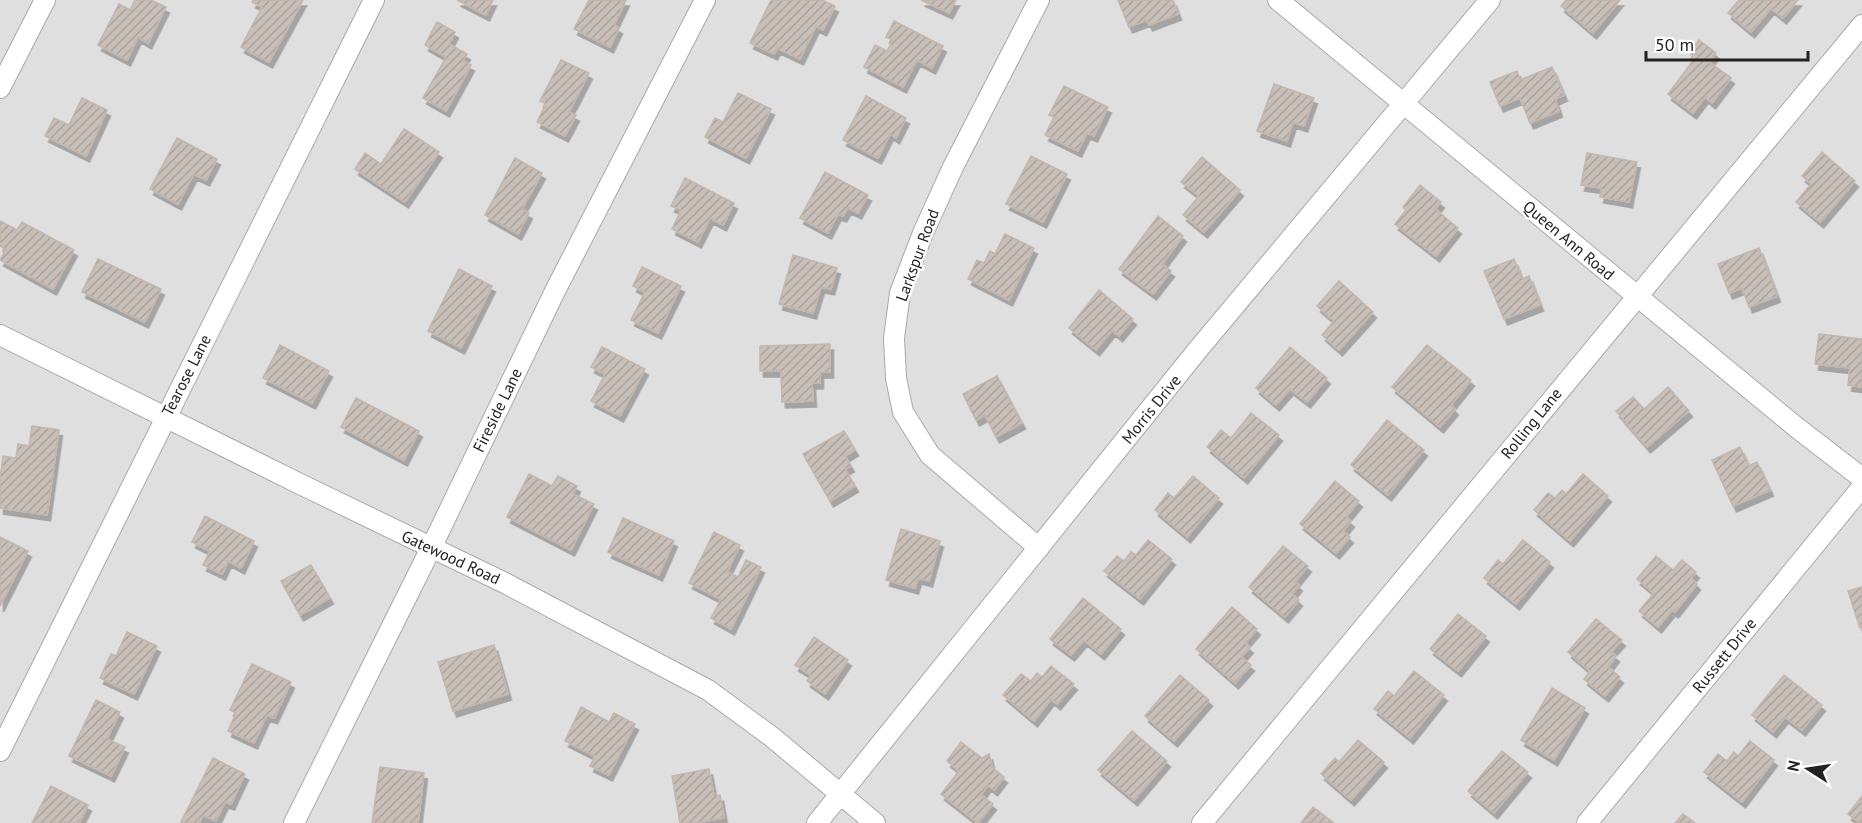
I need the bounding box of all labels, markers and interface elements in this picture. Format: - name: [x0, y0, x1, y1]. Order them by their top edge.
- scale bar: [1646, 24, 1808, 62]
- text: 50 m: [1655, 33, 1694, 56]
- street label: Queen Ann Road: [1519, 196, 1619, 284]
- street label: Larkspur Road: [891, 206, 943, 304]
- street label: Tearose Lane: [157, 331, 215, 419]
- street label: Fireside Lane: [468, 365, 526, 455]
- street label: Morris Drive: [1117, 370, 1185, 448]
- street label: Rolling Lane: [1496, 384, 1566, 462]
- street label: Gatewood Road: [399, 525, 503, 589]
- street label: Russett Drive: [1688, 614, 1760, 696]
- north arrow: [1778, 739, 1838, 799]
- text: N: [1782, 759, 1804, 773]

